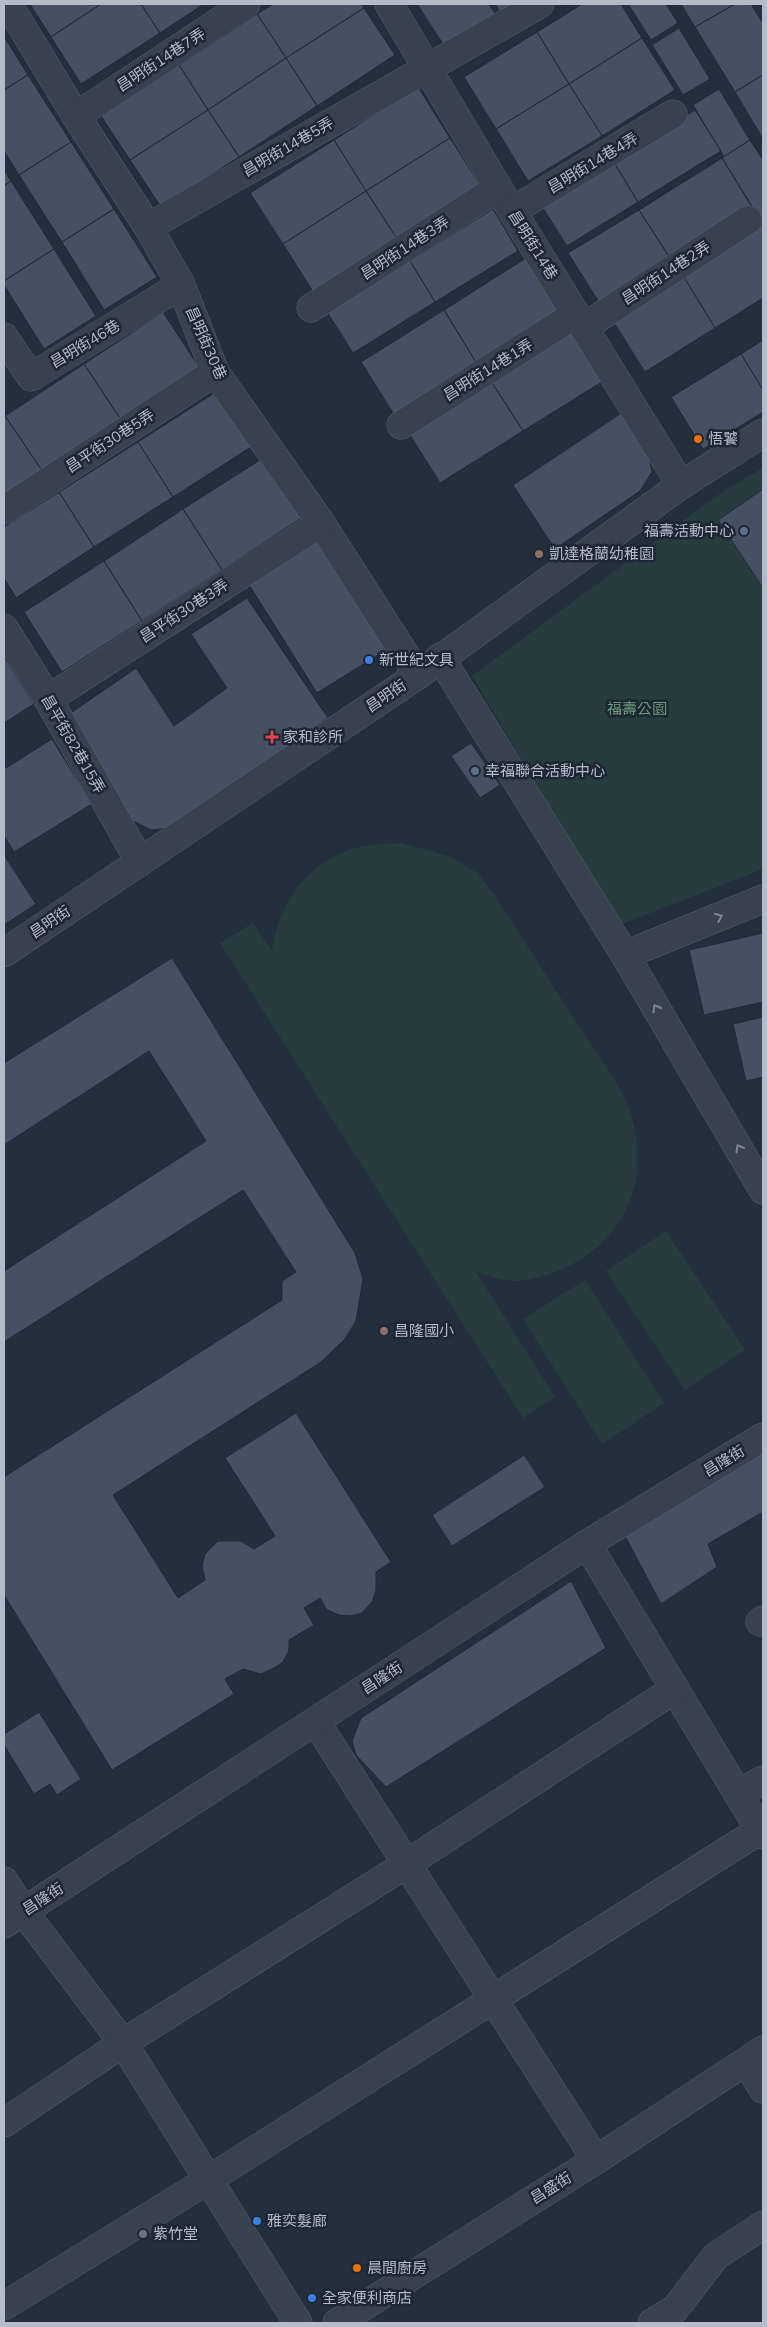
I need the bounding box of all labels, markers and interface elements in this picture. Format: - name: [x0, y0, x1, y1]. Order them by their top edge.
- street label: 昌明街14巷7弄: [113, 24, 209, 95]
- street label: 昌明街14巷5弄: [239, 113, 337, 180]
- street label: 昌明街14巷4弄: [544, 128, 641, 197]
- street label: 昌明街14巷: [505, 207, 562, 283]
- street label: 昌明街14巷3弄: [357, 212, 453, 283]
- street label: 昌明街14巷2弄: [618, 237, 714, 308]
- street label: 昌明街30巷: [182, 303, 231, 382]
- street label: 昌明街46巷: [46, 315, 123, 372]
- street label: 昌明街14巷1弄: [439, 334, 536, 405]
- street label: 昌平街30巷5弄: [62, 405, 158, 476]
- place label: 悟饕: [708, 429, 738, 448]
- marker: 悟饕: [692, 433, 704, 445]
- place label: 福壽活動中心: [644, 521, 734, 540]
- marker: 福壽活動中心: [738, 525, 750, 537]
- place label: 凱達格蘭幼稚園: [549, 544, 654, 563]
- marker: 凱達格蘭幼稚園: [533, 548, 545, 560]
- street label: 昌平街30巷3弄: [136, 575, 232, 646]
- place label: 新世紀文具: [379, 650, 454, 669]
- marker: 新世紀文具: [363, 654, 375, 666]
- street label: 昌明街: [362, 675, 410, 716]
- street label: 昌平街82巷15弄: [37, 691, 109, 797]
- park label: 福壽公園: [607, 699, 667, 718]
- place label: 家和診所: [283, 727, 343, 746]
- marker: 家和診所: [265, 730, 279, 744]
- place label: 幸福聯合活動中心: [485, 761, 605, 780]
- marker: 幸福聯合活動中心: [469, 765, 481, 777]
- street label: 昌明街: [26, 901, 74, 942]
- one-way arrow: [714, 913, 722, 923]
- one-way arrow: [653, 1005, 663, 1014]
- one-way arrow: [735, 1145, 745, 1154]
- place label: 昌隆國小: [394, 1321, 454, 1340]
- marker: 昌隆國小: [378, 1325, 390, 1337]
- street label: 昌隆街: [700, 1441, 748, 1480]
- street label: 昌隆街: [358, 1657, 406, 1698]
- street label: 昌隆街: [19, 1878, 67, 1919]
- street label: 昌盛街: [527, 2168, 575, 2208]
- place label: 雅奕髮廊: [267, 2211, 327, 2230]
- marker: 雅奕髮廊: [251, 2215, 263, 2227]
- place label: 紫竹堂: [153, 2224, 198, 2243]
- marker: 紫竹堂: [137, 2228, 149, 2240]
- place label: 晨間廚房: [367, 2258, 427, 2277]
- marker: 晨間廚房: [351, 2262, 363, 2274]
- place label: 全家便利商店: [322, 2288, 412, 2307]
- marker: 全家便利商店: [306, 2292, 318, 2304]

